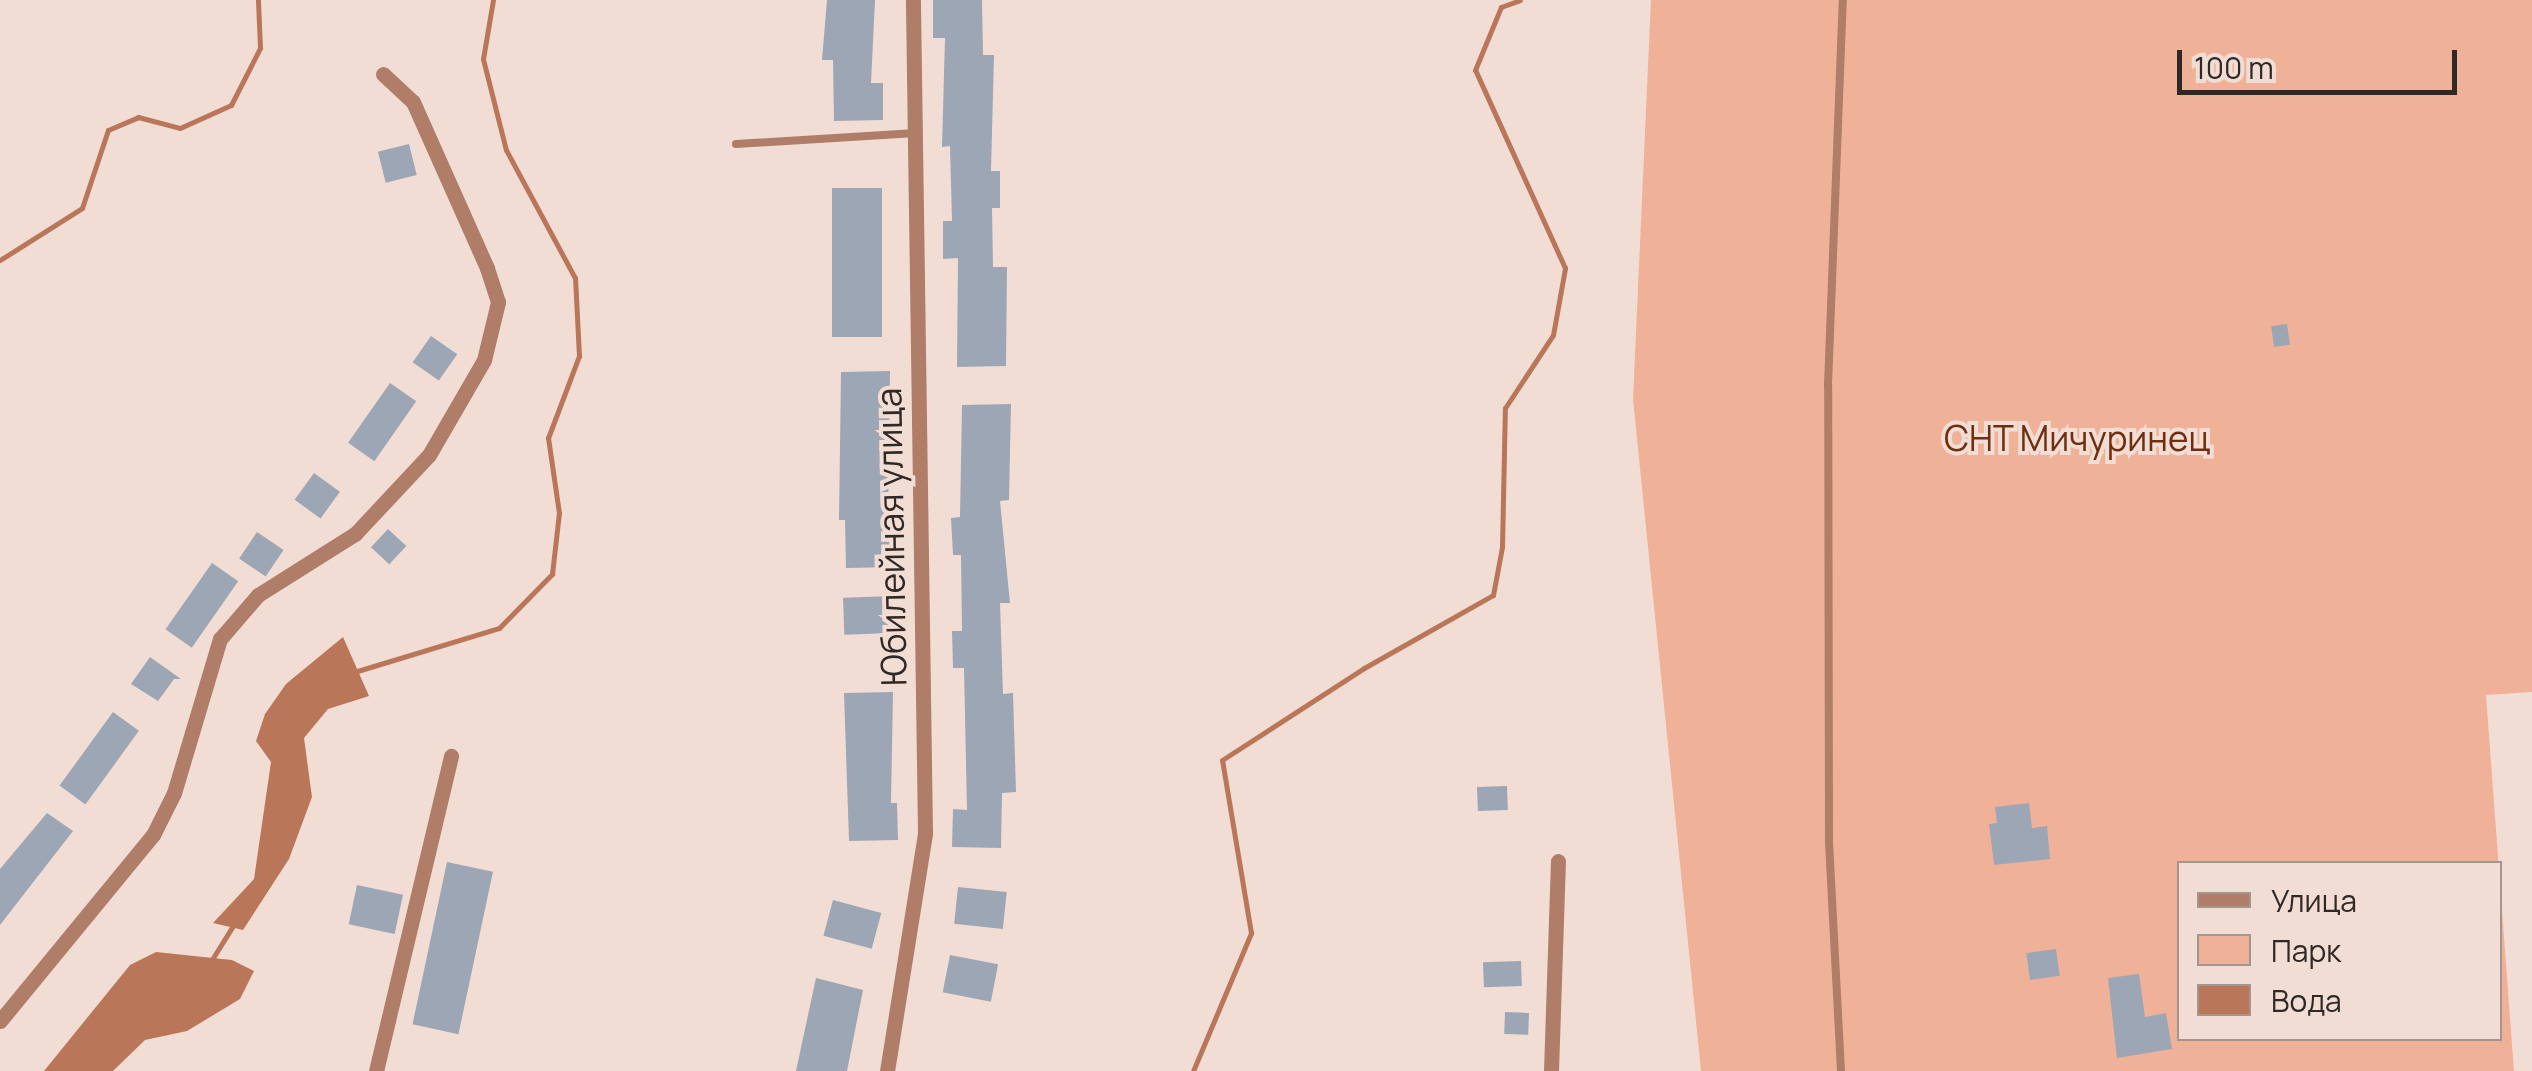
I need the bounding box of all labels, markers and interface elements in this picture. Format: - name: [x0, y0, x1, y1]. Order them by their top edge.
- scale bar: [2182, 30, 2462, 92]
- text: 100 m: [2194, 47, 2274, 88]
- street label: Юбилейная улица: [867, 388, 915, 686]
- park label: СНТ Мичуринец: [1943, 417, 2211, 459]
- legend: [2177, 861, 2502, 1041]
- text: Улица: [2271, 880, 2357, 921]
- text: Парк: [2271, 930, 2341, 971]
- text: Вода: [2271, 980, 2342, 1021]

